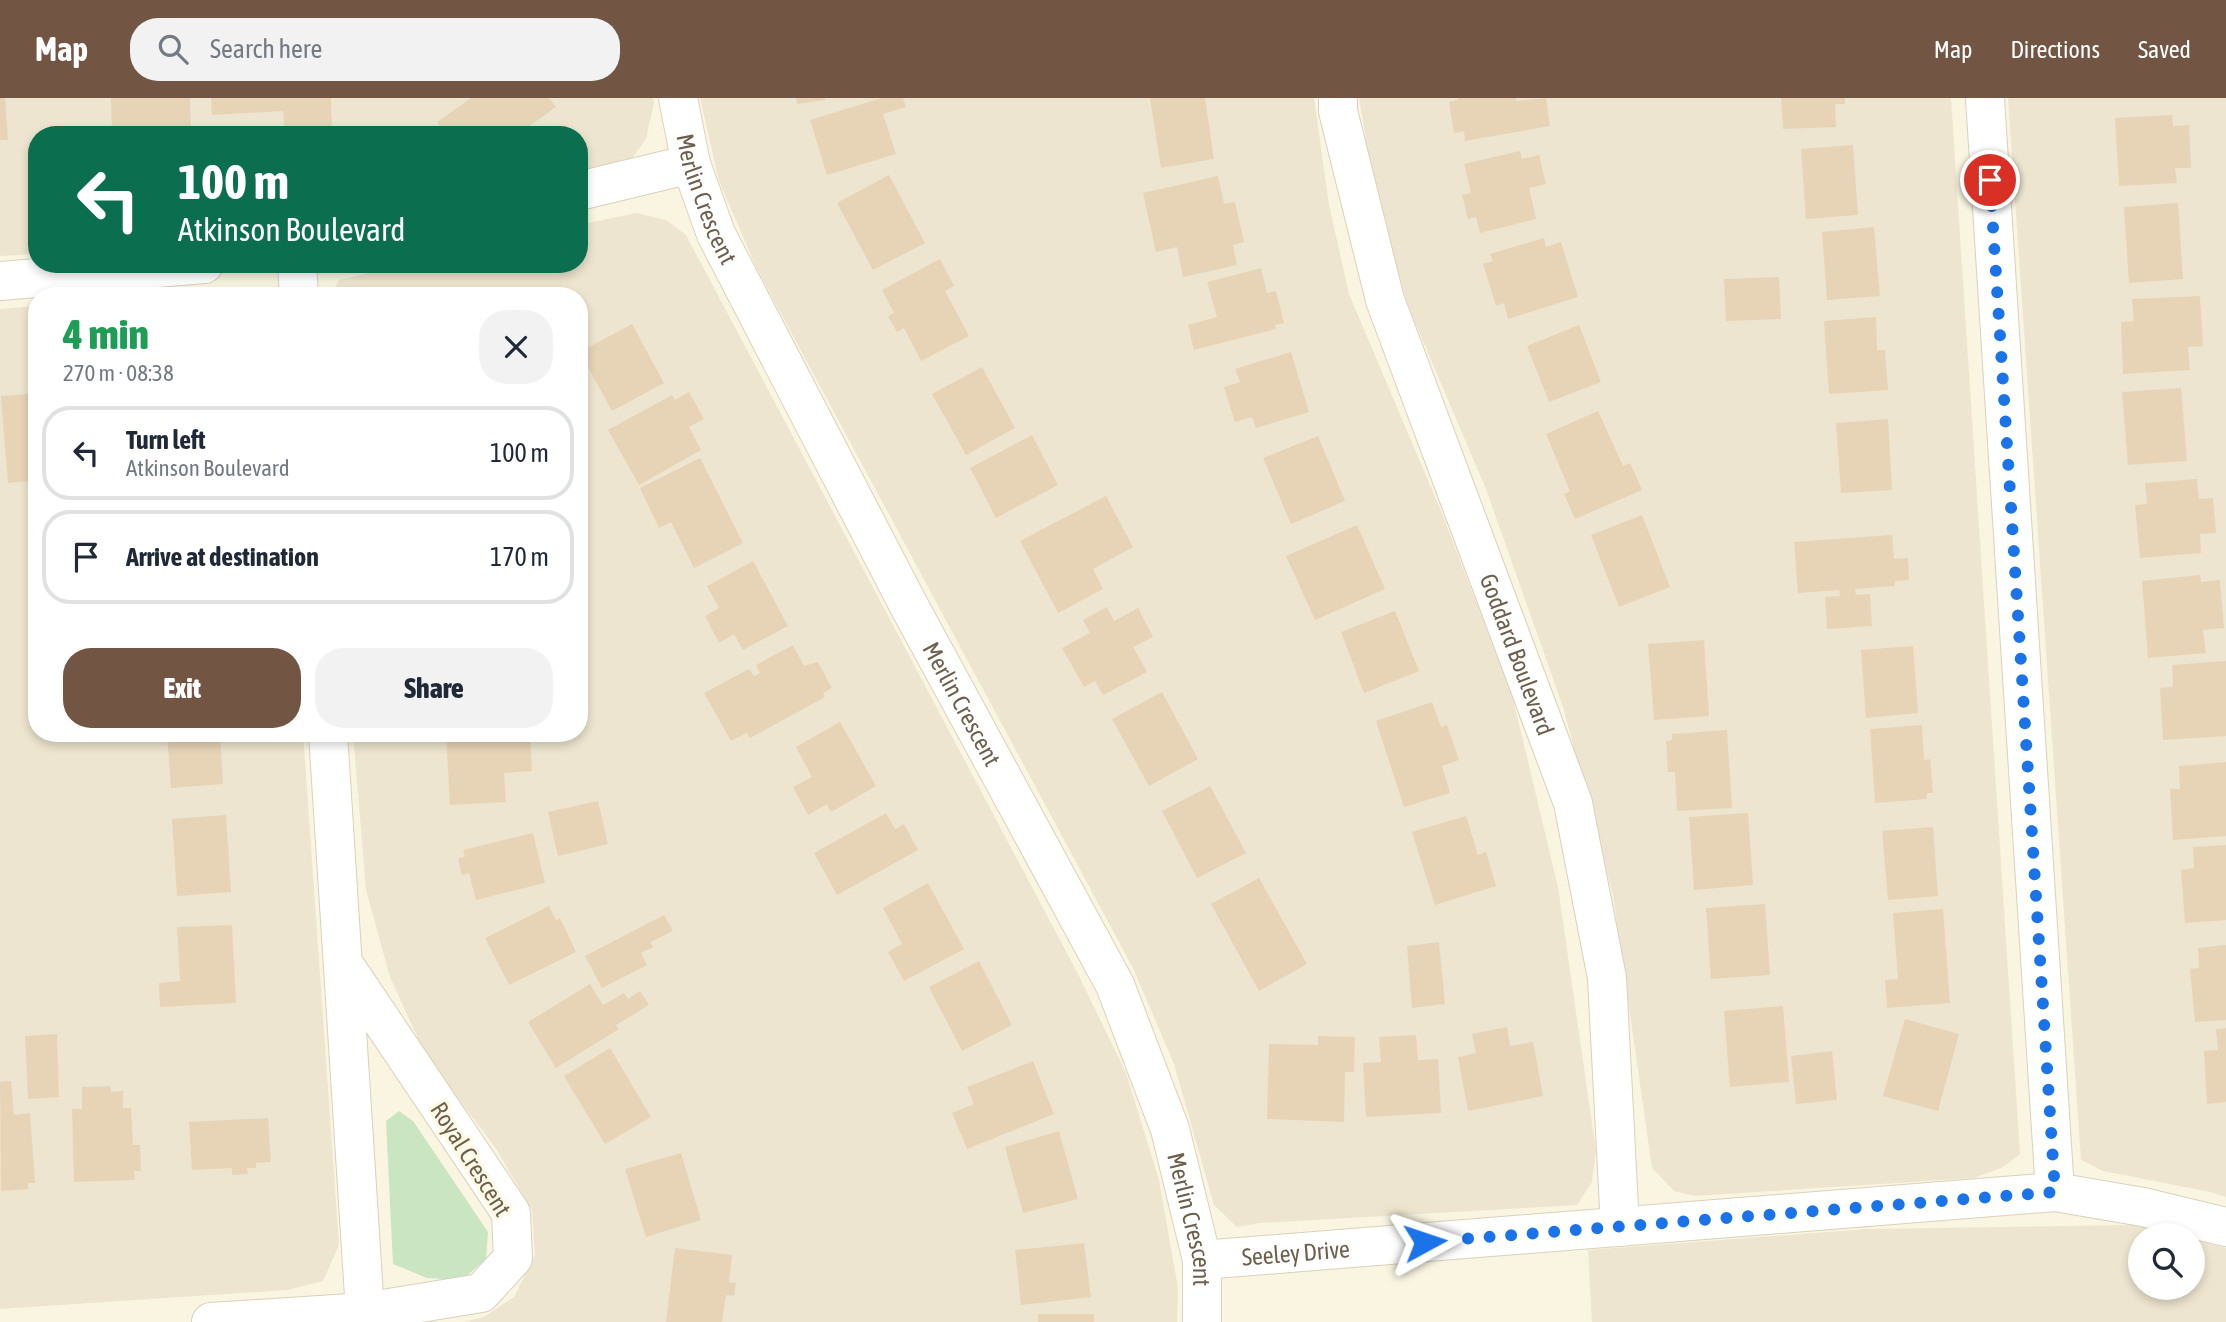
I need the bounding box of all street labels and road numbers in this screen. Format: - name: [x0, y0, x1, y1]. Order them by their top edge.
- street label: Merlin Crescent: [672, 131, 743, 268]
- street label: Goddard Boulevard: [1475, 570, 1560, 739]
- street label: Merlin Crescent: [918, 637, 1007, 770]
- street label: Royal Crescent: [425, 1097, 517, 1221]
- street label: Merlin Crescent: [1163, 1150, 1216, 1286]
- street label: Seeley Drive: [1241, 1235, 1351, 1270]

